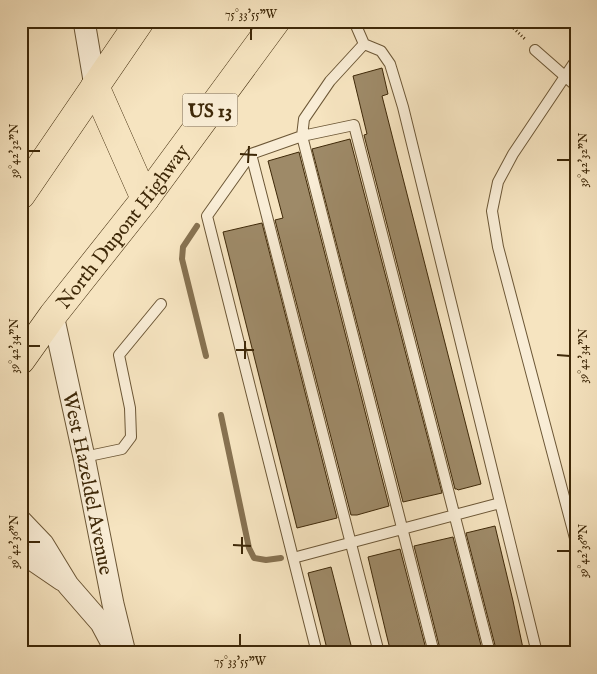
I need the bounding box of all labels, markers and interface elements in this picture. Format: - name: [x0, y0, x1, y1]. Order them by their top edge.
- text: 75°33'55"W: [225, 7, 278, 22]
- road number: US 13: [182, 94, 238, 126]
- text: 39°42'32"N: [7, 123, 22, 178]
- text: 39°42'32"N: [576, 132, 591, 187]
- street label: North Dupont Highway: [52, 140, 195, 314]
- text: 39°42'34"N: [7, 318, 22, 374]
- text: 39°42'34"N: [576, 328, 591, 384]
- street label: West Hazeldel Avenue: [56, 390, 118, 577]
- text: 39°42'36"N: [7, 514, 22, 569]
- text: 39°42'36"N: [576, 523, 591, 578]
- text: 75°33'55"W: [214, 654, 267, 669]

